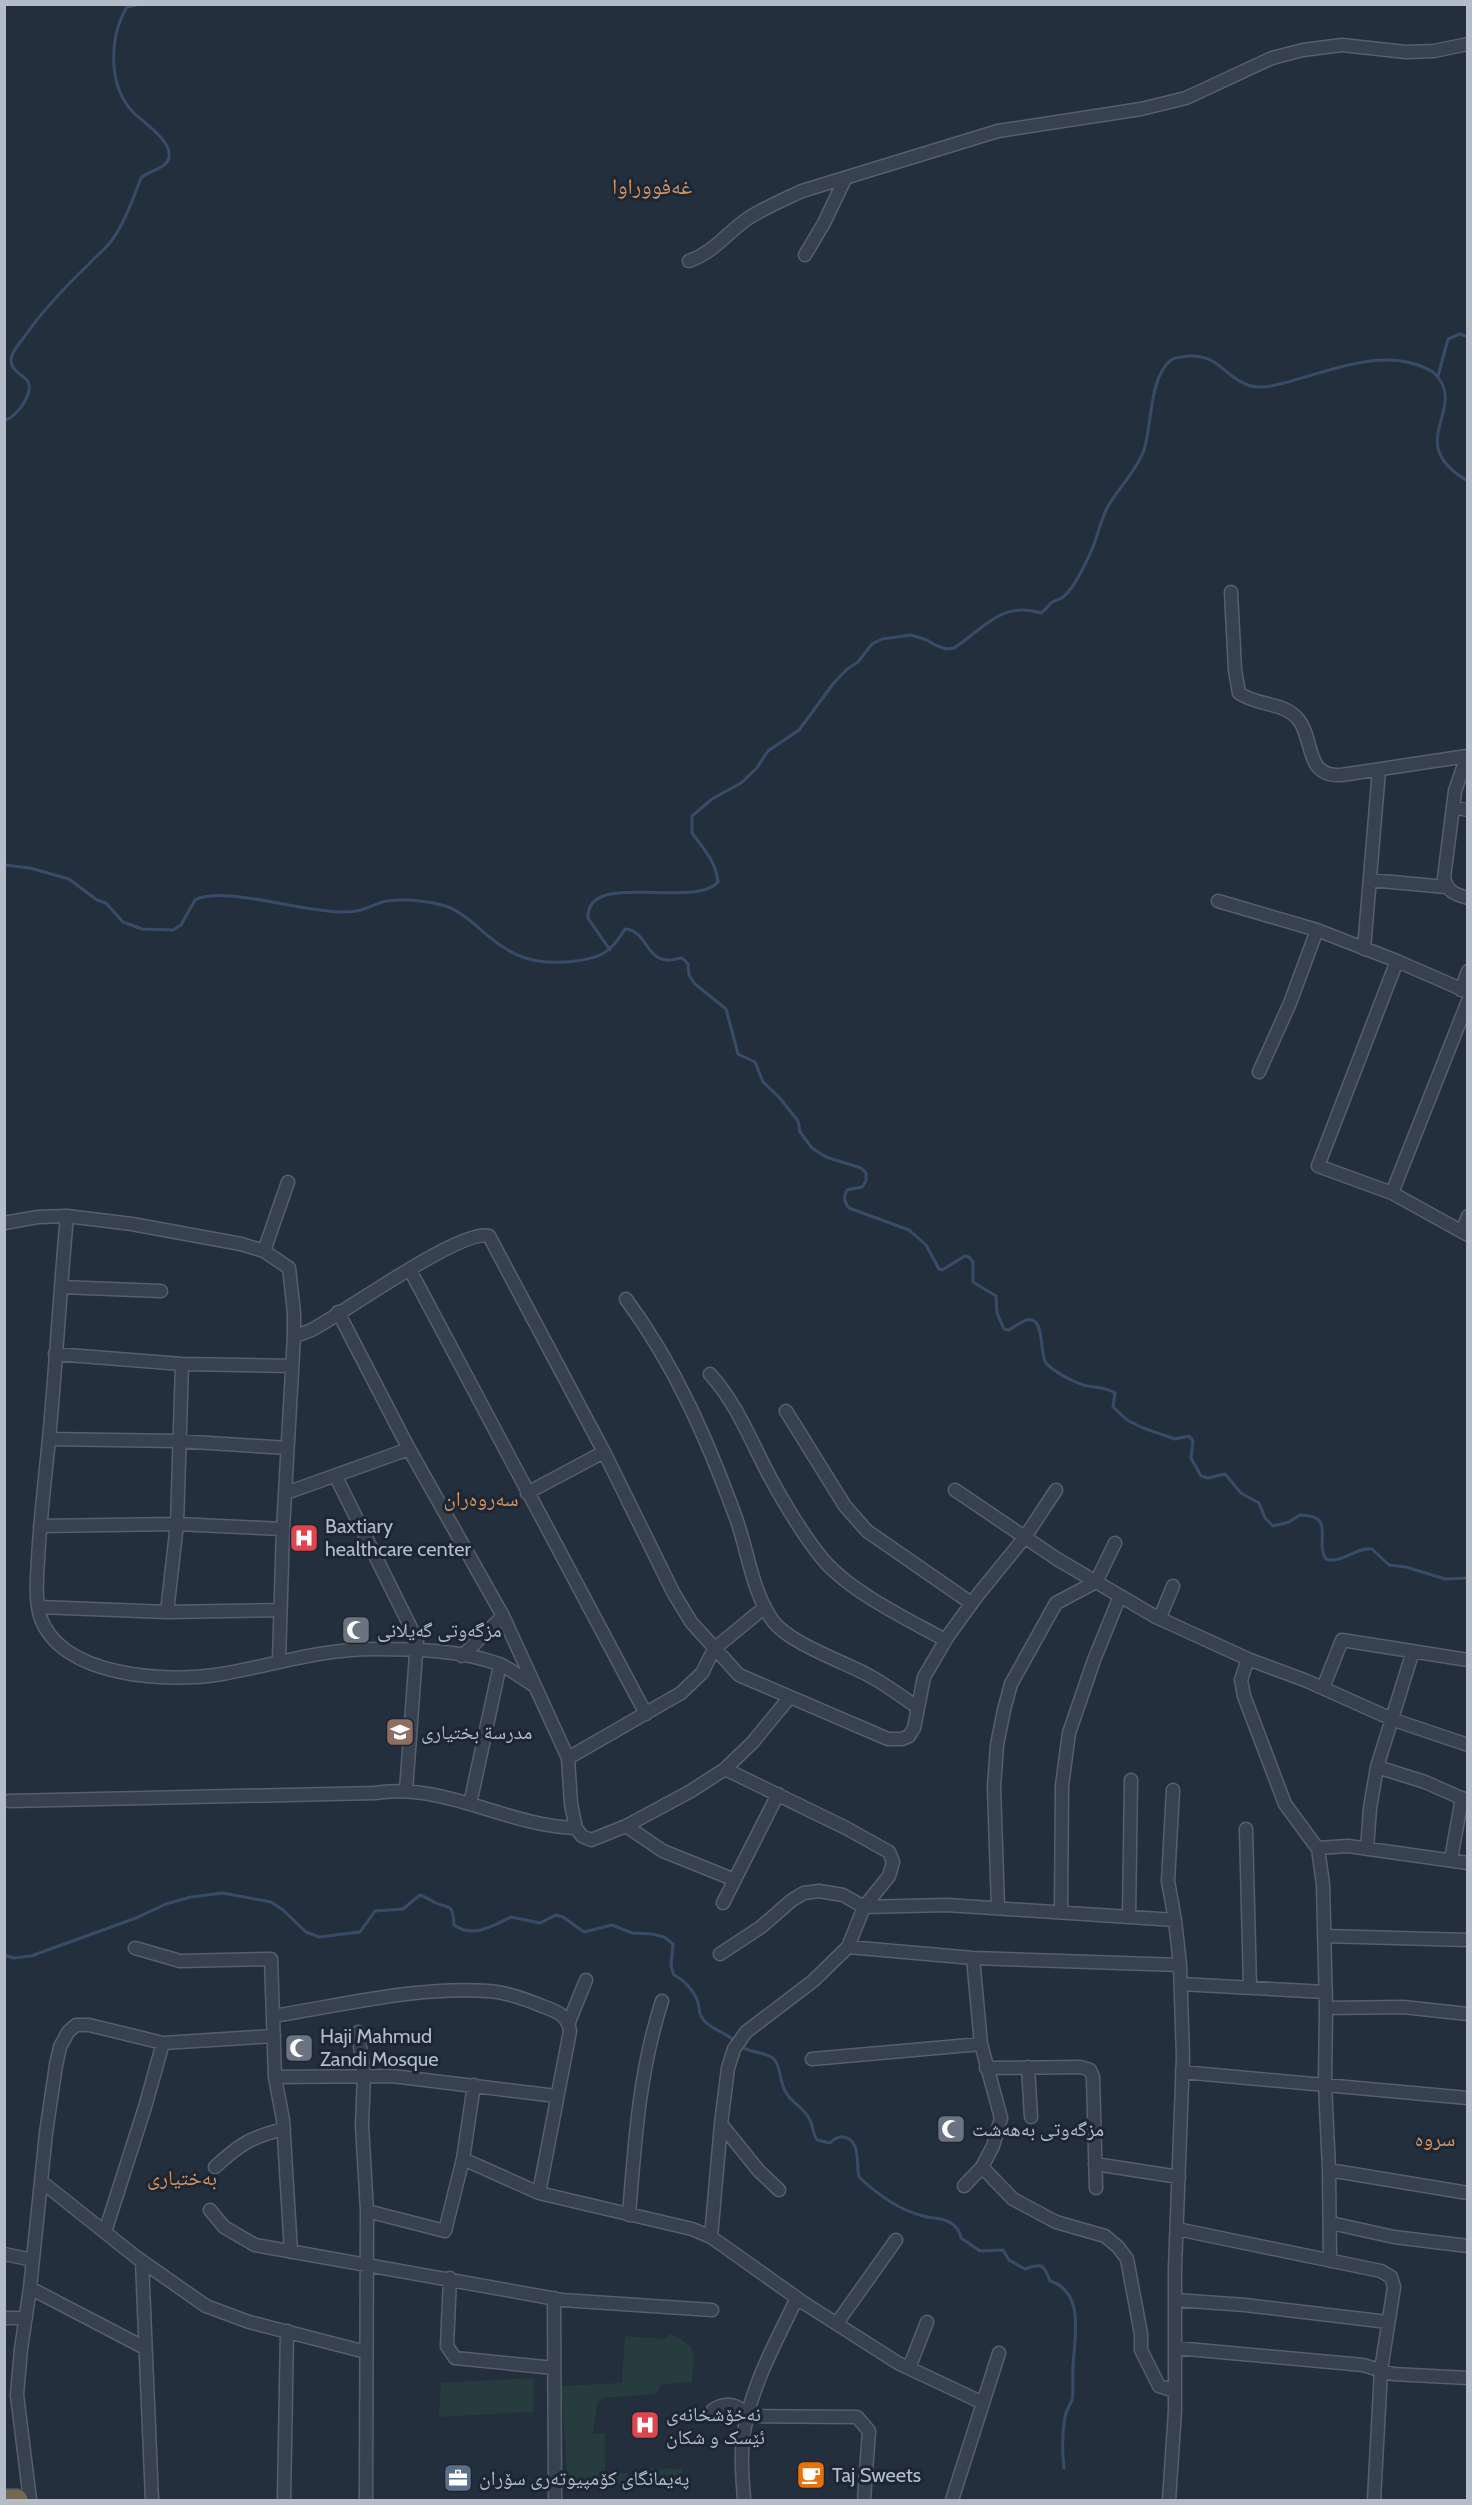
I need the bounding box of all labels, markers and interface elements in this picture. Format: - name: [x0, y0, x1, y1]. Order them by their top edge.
- district label: غەفووراوا: [612, 173, 692, 200]
- district label: سەروەران: [443, 1486, 519, 1511]
- place label: Baxtiary healthcare center: [325, 1514, 471, 1561]
- hospital icon: Baxtiary healthcare center: [288, 1522, 320, 1554]
- mosque icon: مزگەوتی گەیلانی: [340, 1614, 372, 1646]
- place label: مزگەوتی گەیلانی: [377, 1618, 502, 1642]
- school or university icon: مدرسة بختيارى: [384, 1716, 416, 1748]
- place label: مدرسة بختيارى: [421, 1720, 532, 1744]
- place label: Haji Mahmud Zandi Mosque: [320, 2024, 439, 2071]
- mosque icon: Haji Mahmud Zandi Mosque: [283, 2032, 315, 2064]
- mosque icon: مزگەوتی بەهەشت: [935, 2113, 967, 2145]
- place label: مزگەوتی بەهەشت: [972, 2117, 1104, 2141]
- district label: سروە: [1415, 2126, 1455, 2151]
- district label: بەختیاری: [147, 2165, 217, 2190]
- place label: نەخۆشخانەی ئێسک و شکان: [666, 2402, 765, 2449]
- hospital icon: نەخۆشخانەی ئێسک و شکان: [629, 2409, 661, 2441]
- cafe icon: Taj Sweets: [795, 2459, 827, 2491]
- office icon: پەیمانگای کۆمپیوتەری سۆران: [442, 2462, 474, 2494]
- place label: Taj Sweets: [832, 2463, 921, 2487]
- place label: پەیمانگای کۆمپیوتەری سۆران: [479, 2466, 690, 2490]

